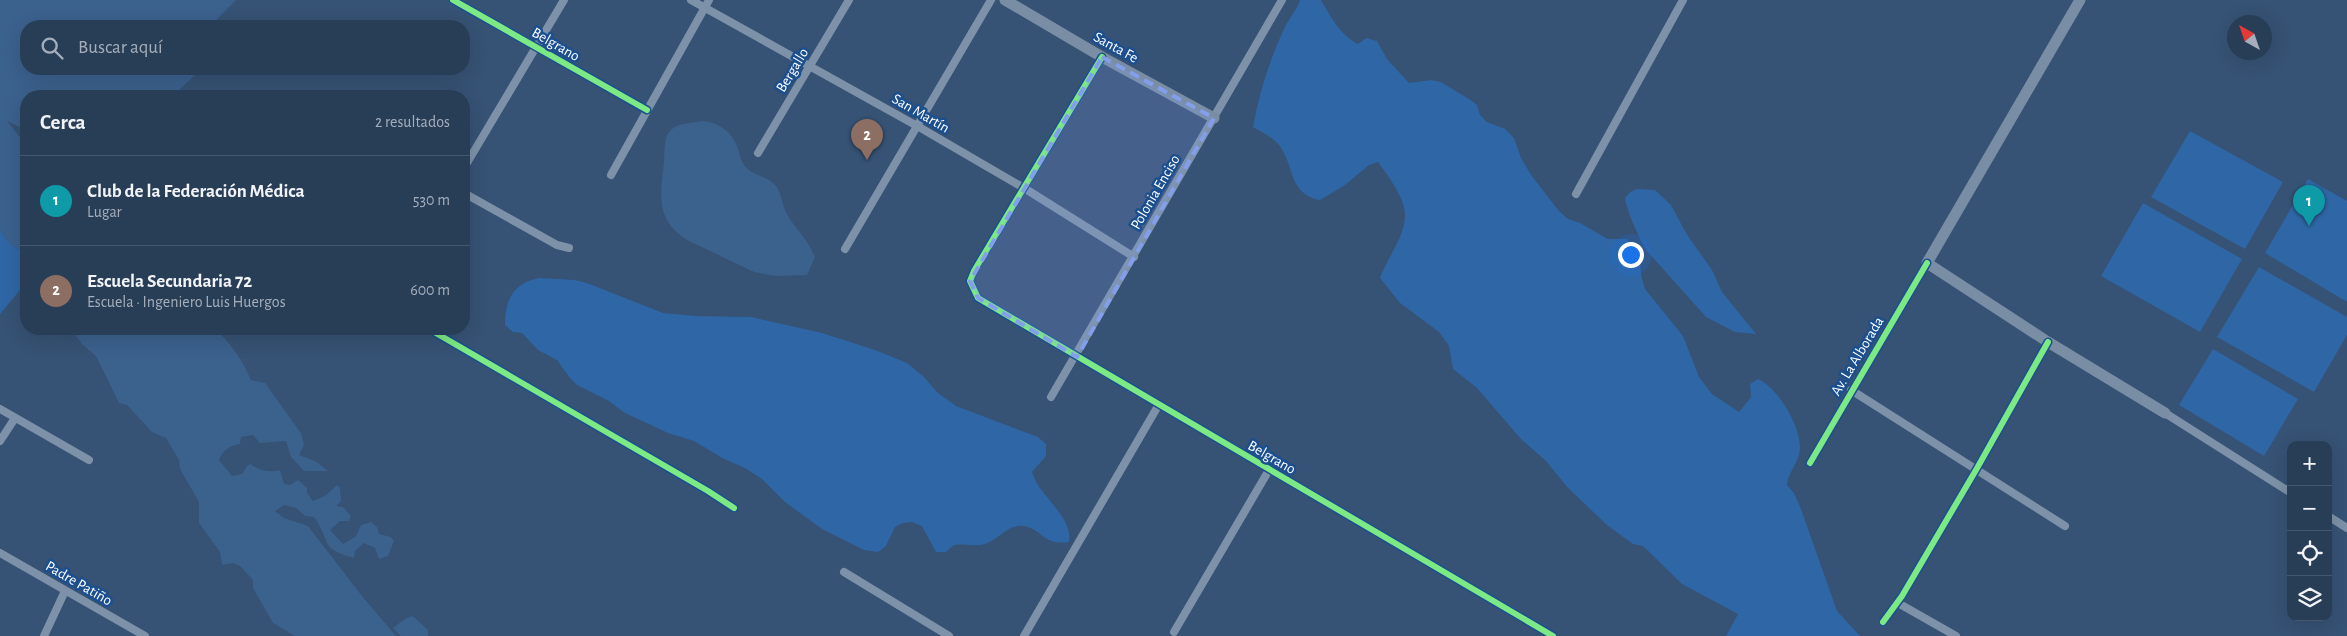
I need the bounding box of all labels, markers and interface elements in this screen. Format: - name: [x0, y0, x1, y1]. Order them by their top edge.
- north arrow: [2227, 15, 2272, 60]
- search box: [20, 20, 470, 75]
- street label: Belgrano: [529, 25, 582, 64]
- street label: Santa Fe: [1091, 29, 1141, 66]
- icon: search: [38, 34, 66, 62]
- text: Buscar aquí: [78, 38, 163, 57]
- street label: Bergallo: [774, 46, 811, 95]
- street label: San Martín: [890, 91, 952, 136]
- text: Cerca: [40, 112, 86, 133]
- text: 2 resultados: [375, 114, 450, 130]
- pin: 2: [851, 119, 883, 160]
- street label: Polonia Enciso: [1128, 152, 1183, 232]
- text: Club de la Federación Médica: [87, 182, 305, 201]
- pin: 1: [2293, 185, 2325, 226]
- text: 1: [53, 192, 59, 208]
- text: 530 m: [413, 192, 450, 208]
- text: Lugar: [87, 204, 122, 220]
- your location: [1618, 242, 1644, 268]
- text: Escuela Secundaria 72: [87, 272, 252, 291]
- text: 2: [52, 282, 60, 298]
- text: 600 m: [410, 282, 450, 298]
- text: Escuela · Ingeniero Luis Huergos: [87, 294, 286, 310]
- street label: Av. La Alborada: [1828, 314, 1887, 398]
- street label: Belgrano: [1245, 438, 1298, 477]
- map controls: [2287, 441, 2332, 621]
- button: +: [2287, 441, 2332, 486]
- button: −: [2287, 486, 2332, 531]
- button: locate: [2287, 531, 2332, 576]
- street label: Padre Patiño: [43, 558, 115, 608]
- button: layers: [2287, 576, 2332, 621]

